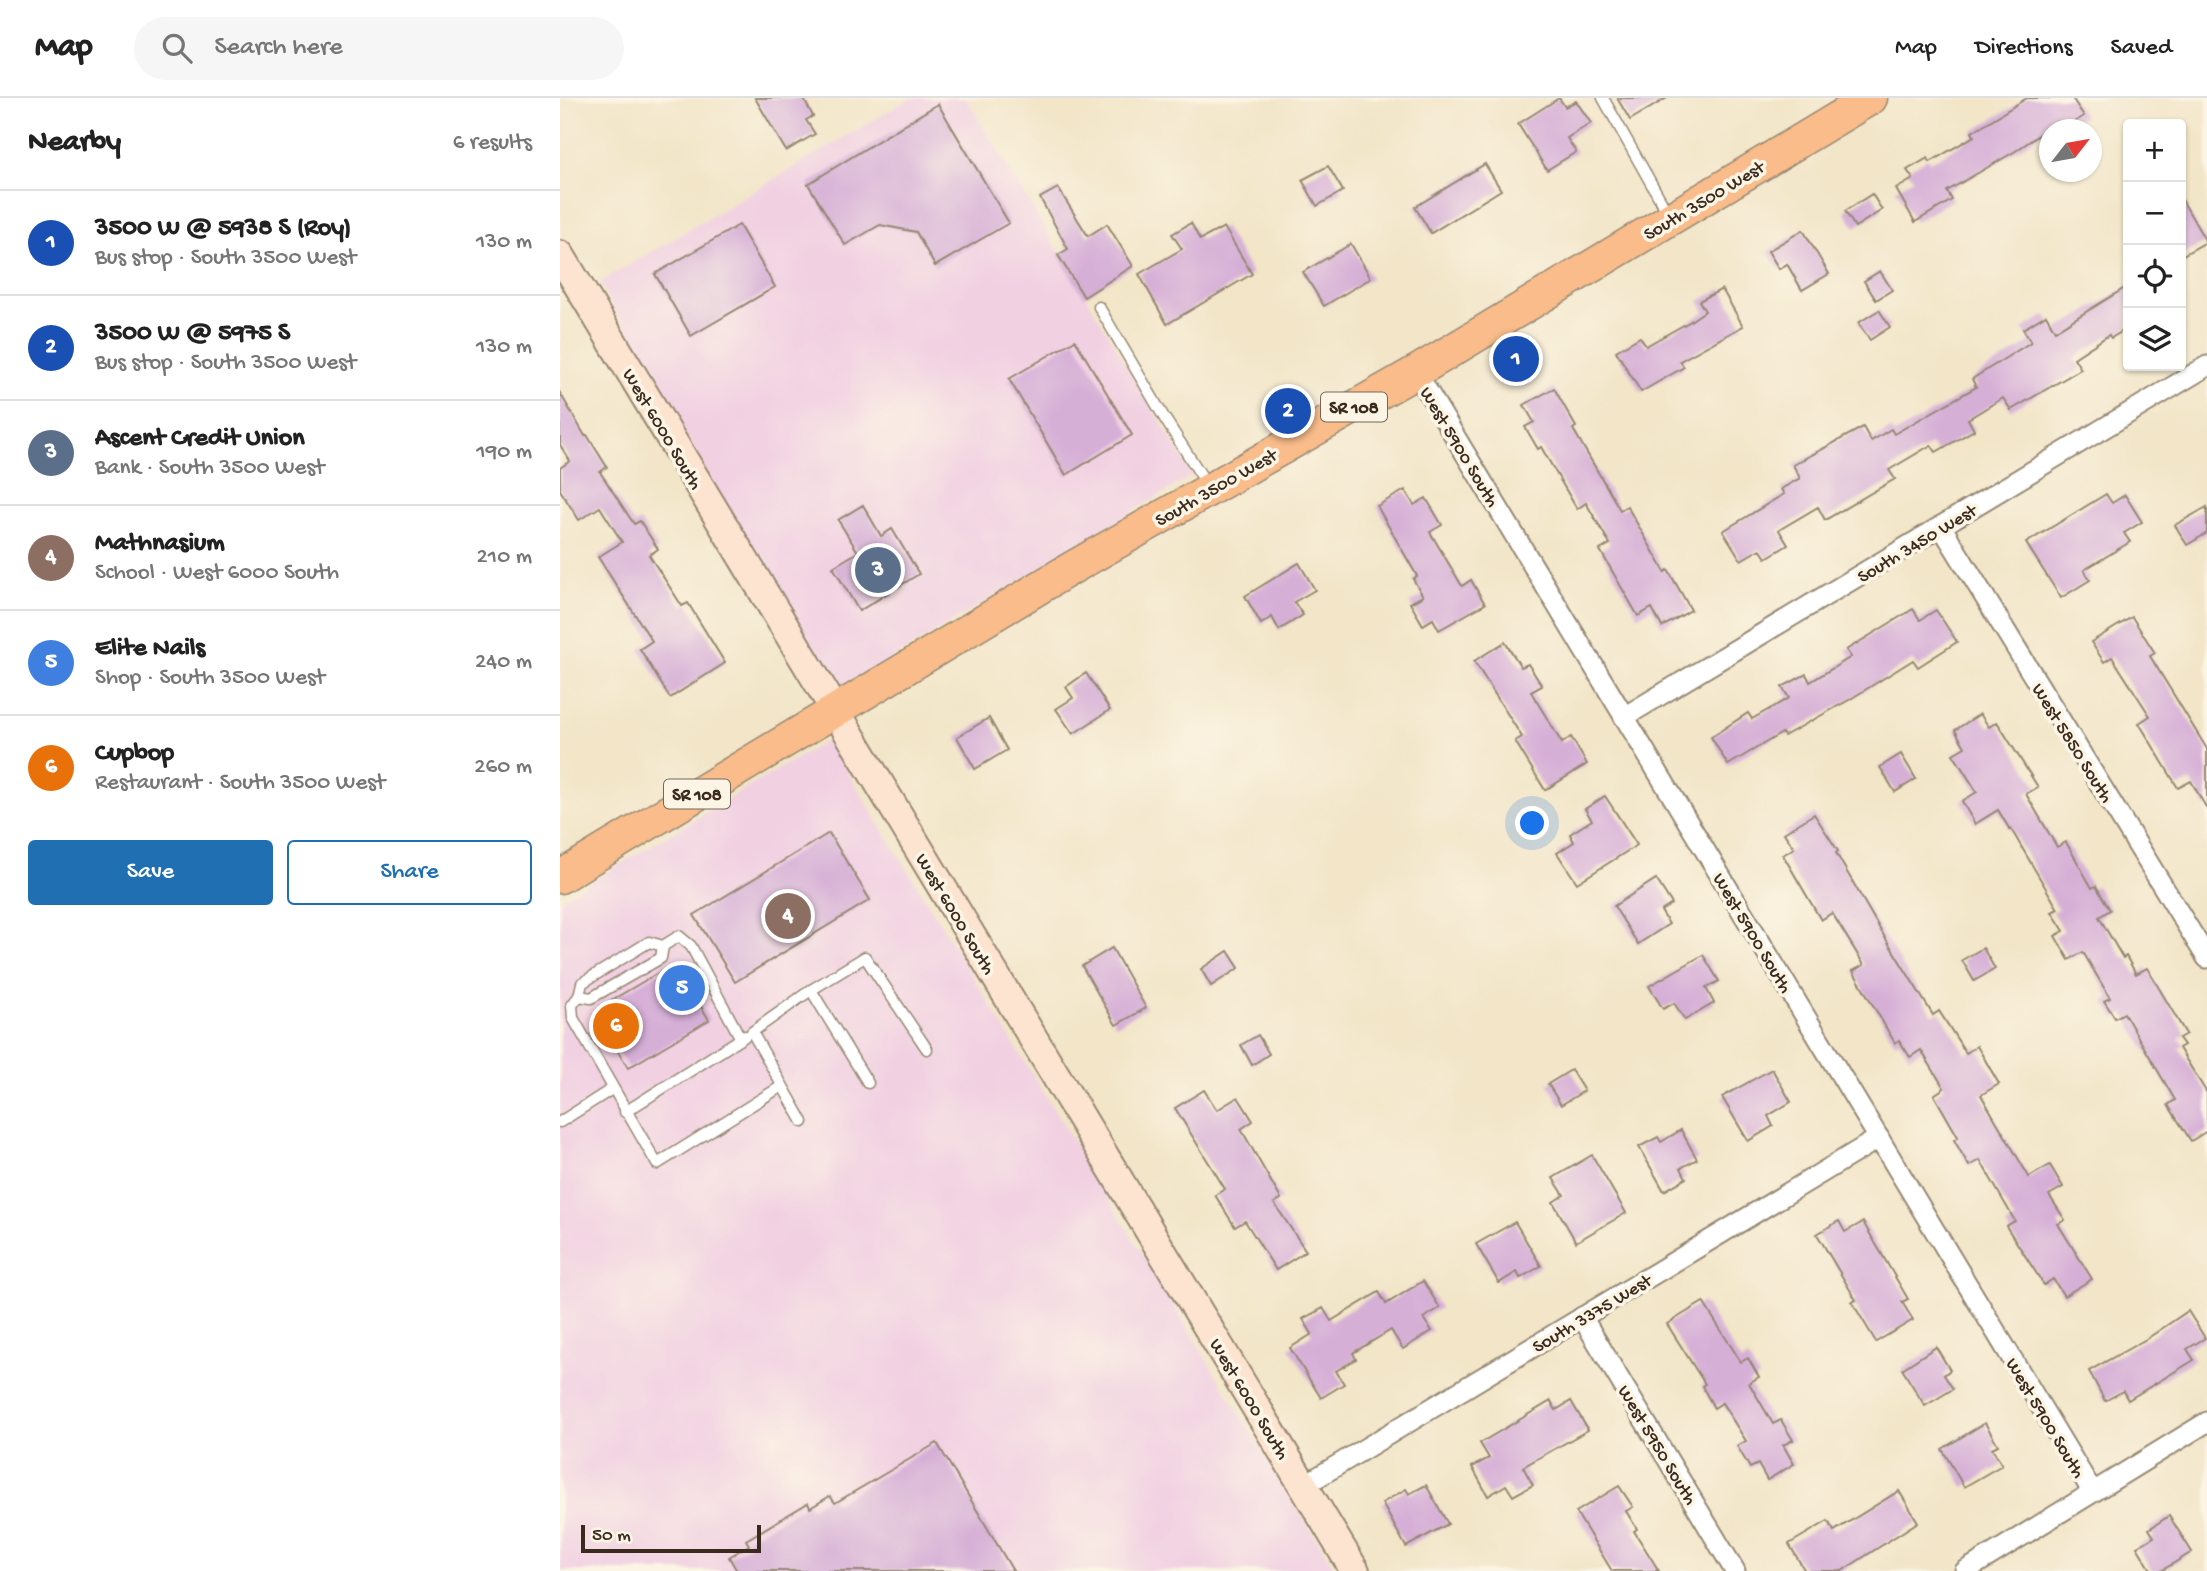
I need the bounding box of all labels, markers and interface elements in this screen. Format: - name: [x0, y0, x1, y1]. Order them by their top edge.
- search box: [134, 17, 624, 80]
- text: Map: [35, 29, 92, 67]
- icon: search: [158, 29, 196, 67]
- text: Search here: [214, 33, 343, 64]
- text: Map: [1895, 34, 1937, 63]
- text: Directions: [1975, 34, 2073, 63]
- text: Saved: [2111, 34, 2172, 63]
- north arrow: [2039, 119, 2102, 182]
- map controls: [2123, 119, 2186, 371]
- button: +: [2123, 119, 2186, 182]
- text: Nearby: [28, 126, 121, 161]
- text: 6 results: [453, 130, 532, 157]
- street label: South 3500 West: [1640, 156, 1771, 247]
- button: −: [2123, 182, 2186, 245]
- text: 3500 W @ 5938 S (Roy): [95, 214, 351, 245]
- text: 1: [46, 229, 56, 256]
- text: 130 m: [476, 229, 532, 256]
- text: Bus stop · South 3500 West: [95, 245, 356, 272]
- button: locate: [2123, 245, 2186, 308]
- button: layers: [2123, 308, 2186, 371]
- text: 3500 W @ 5975 S: [95, 319, 290, 350]
- pin: 1: [1493, 333, 1539, 385]
- text: 2: [45, 334, 57, 361]
- text: 130 m: [476, 334, 532, 361]
- text: Bus stop · South 3500 West: [95, 350, 356, 377]
- street label: West 6000 South: [616, 365, 706, 495]
- street label: West 5900 South: [1413, 383, 1503, 512]
- pin: 2: [1265, 385, 1311, 437]
- road number: SR 108: [1321, 393, 1387, 422]
- text: Ascent Credit Union: [95, 424, 305, 455]
- text: 3: [45, 439, 57, 466]
- text: 190 m: [476, 439, 532, 466]
- street label: South 3500 West: [1152, 444, 1284, 533]
- text: Bank · South 3500 West: [95, 455, 324, 482]
- street label: South 3450 West: [1854, 499, 1983, 590]
- text: Mathnasium: [95, 529, 225, 560]
- text: 4: [46, 544, 56, 571]
- text: 210 m: [477, 544, 532, 571]
- pin: 3: [855, 544, 901, 596]
- text: School · West 6000 South: [95, 560, 339, 587]
- text: Elite Nails: [95, 634, 205, 665]
- text: 5: [45, 649, 57, 676]
- text: 240 m: [475, 649, 532, 676]
- text: Shop · South 3500 West: [95, 665, 325, 692]
- street label: West 5850 South: [2025, 680, 2117, 808]
- text: Cupbop: [95, 739, 174, 770]
- text: 6: [45, 754, 57, 781]
- text: 260 m: [474, 754, 532, 781]
- text: Restaurant · South 3500 West: [95, 770, 385, 797]
- road number: SR 108: [664, 780, 730, 808]
- your location: [1515, 806, 1549, 840]
- button: Save: [28, 840, 273, 905]
- button: Share: [287, 840, 532, 905]
- street label: West 6000 South: [909, 850, 999, 980]
- street label: West 5900 South: [1706, 869, 1796, 998]
- pin: 4: [765, 890, 811, 942]
- pin: 5: [659, 962, 705, 1014]
- pin: 6: [593, 1000, 639, 1052]
- street label: South 3375 West: [1529, 1269, 1658, 1360]
- street label: West 6000 South: [1203, 1335, 1293, 1465]
- street label: West 5900 South: [1999, 1354, 2089, 1483]
- street label: West 5950 South: [1611, 1382, 1701, 1510]
- scale bar: [581, 1522, 761, 1554]
- text: 50 m: [592, 1525, 631, 1548]

